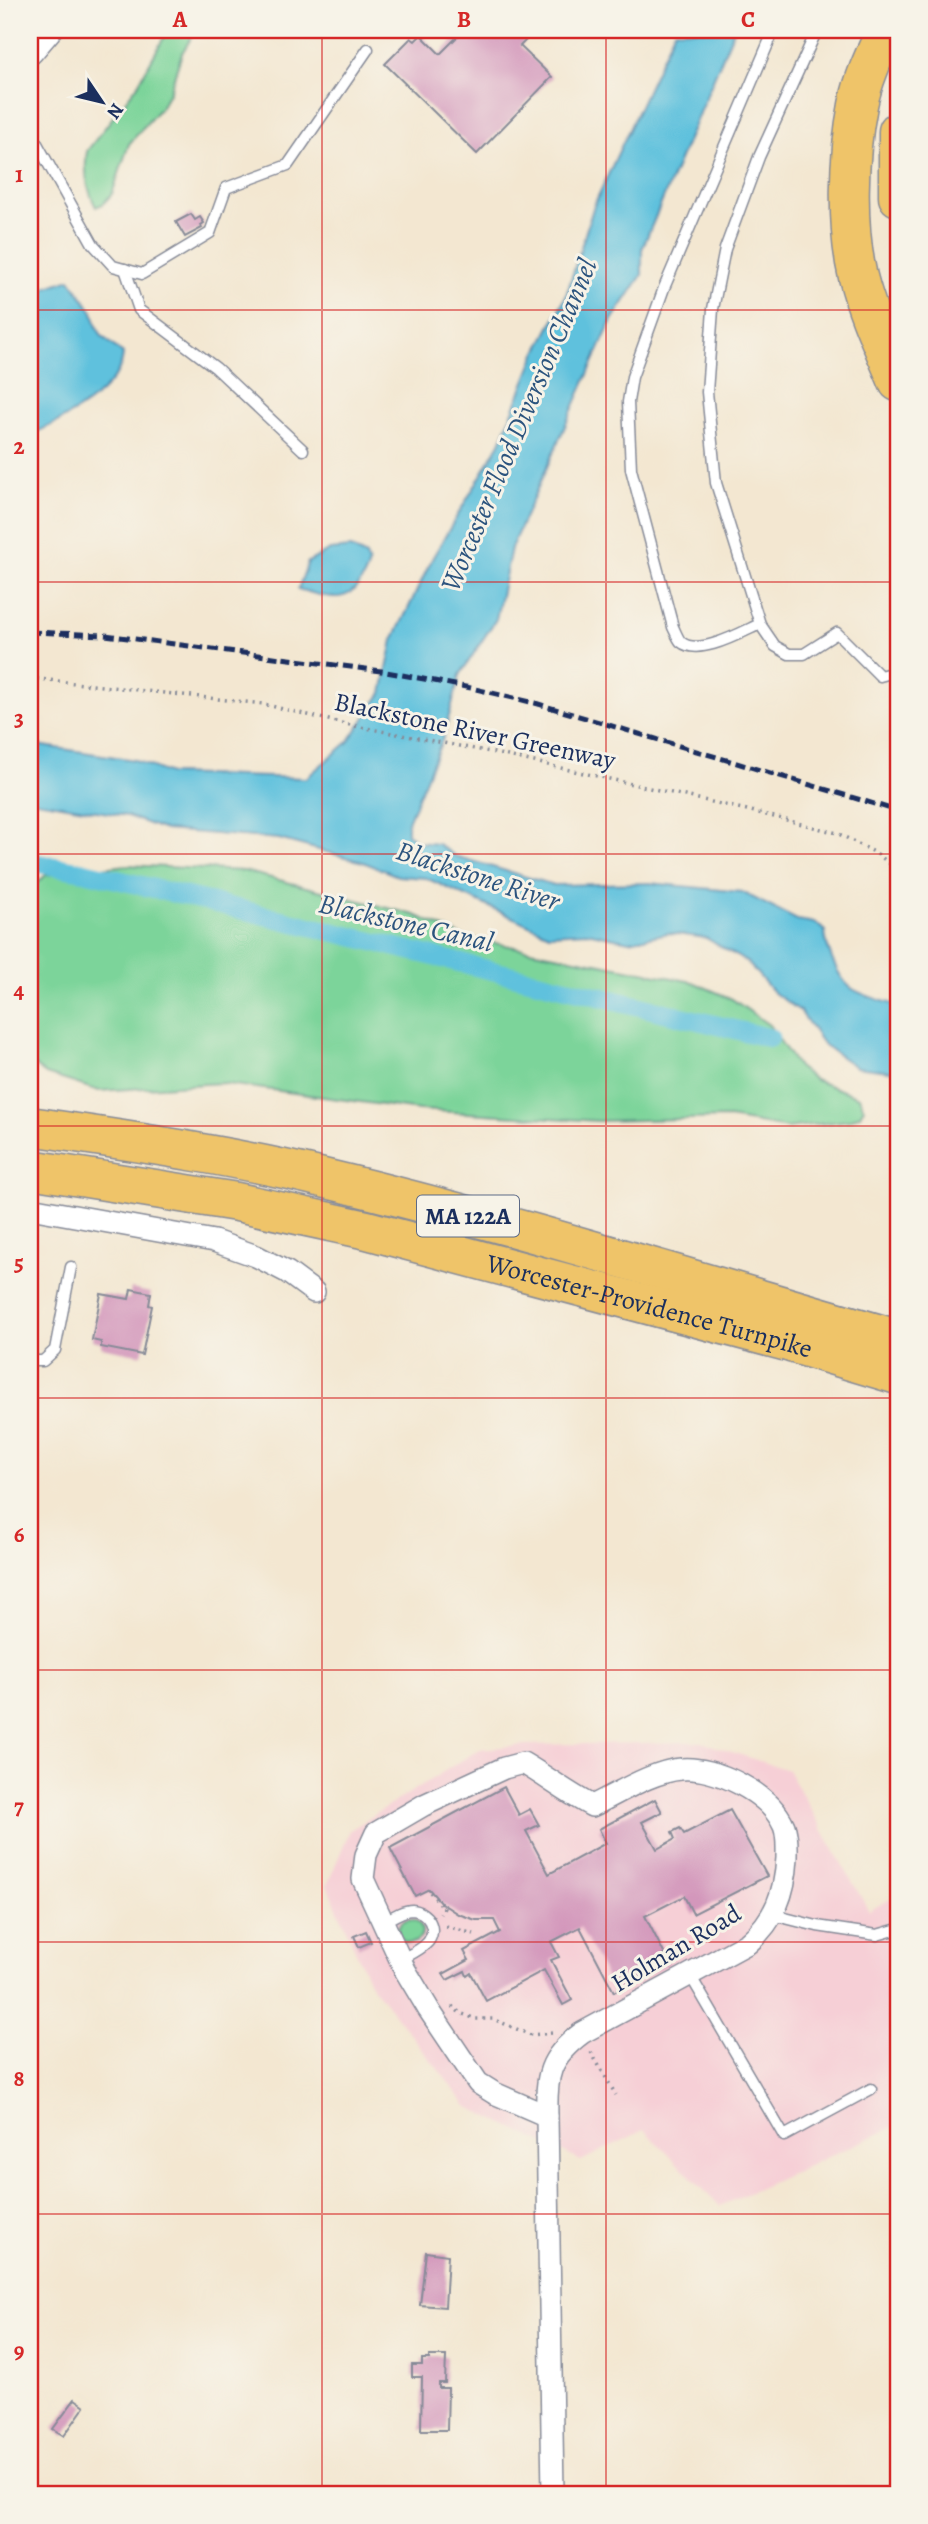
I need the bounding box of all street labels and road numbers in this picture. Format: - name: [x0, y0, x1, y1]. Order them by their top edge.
- street label: Blackstone River Greenway: [331, 684, 619, 778]
- road number: MA 122A: [417, 1196, 519, 1236]
- street label: Worcester-Providence Turnpike: [482, 1245, 817, 1366]
- street label: Holman Road: [605, 1895, 747, 2001]

